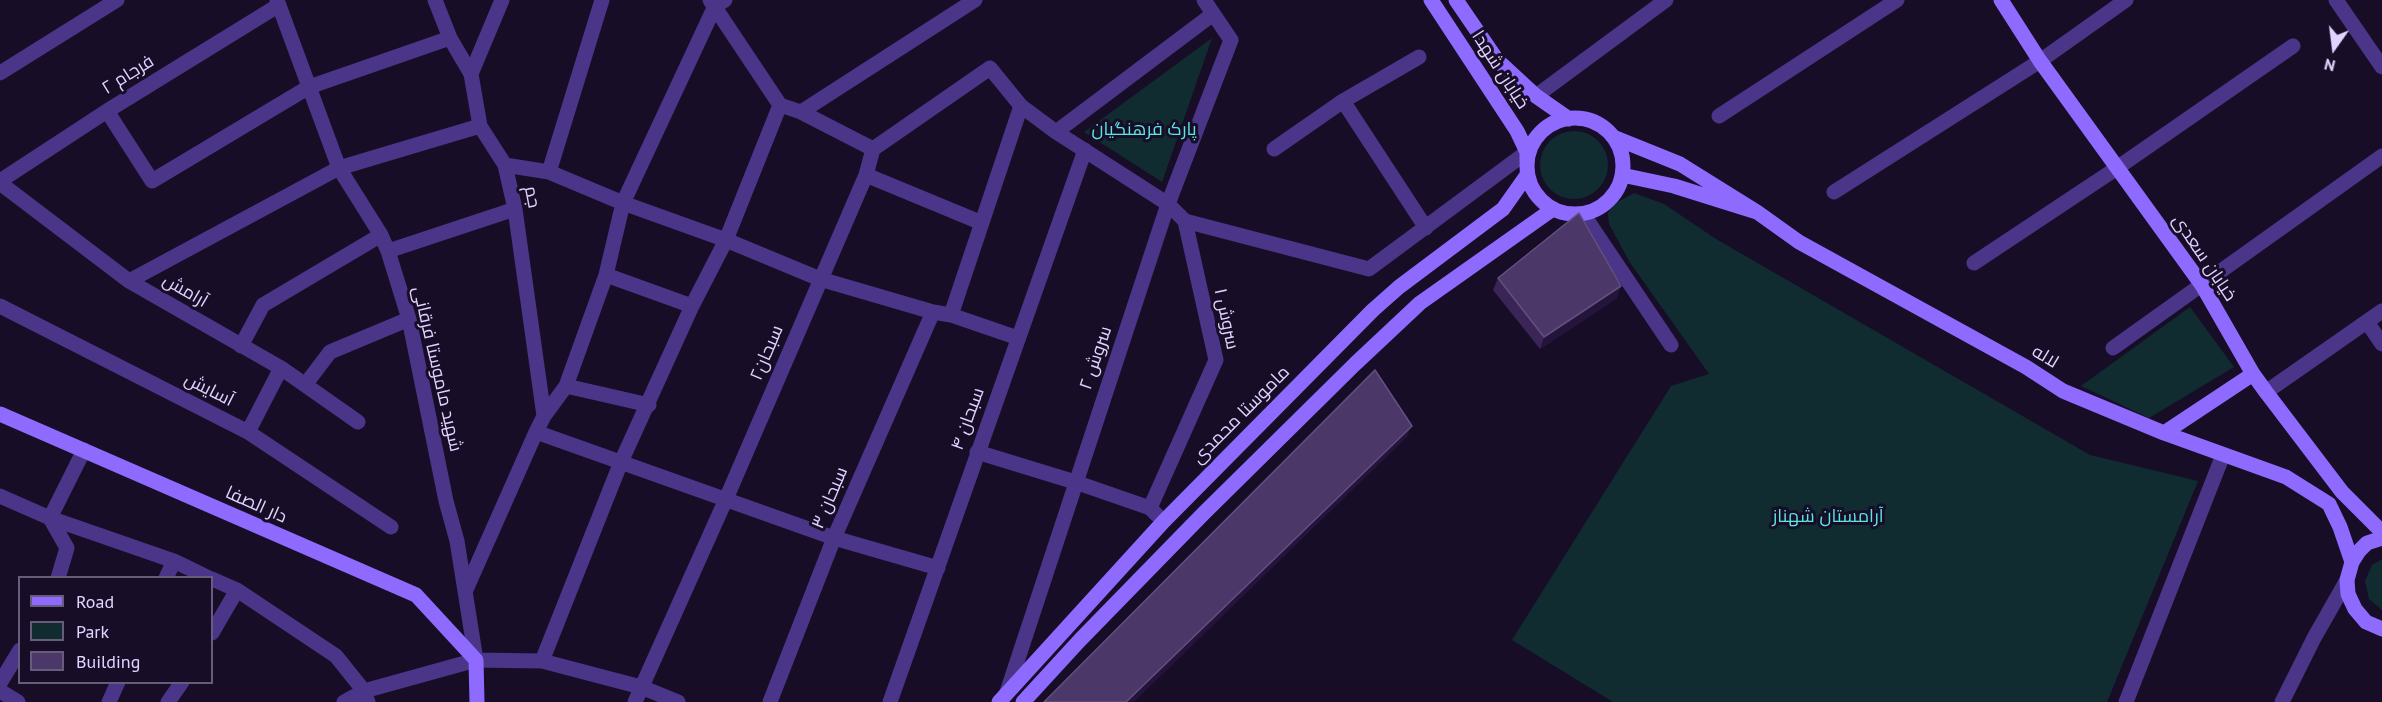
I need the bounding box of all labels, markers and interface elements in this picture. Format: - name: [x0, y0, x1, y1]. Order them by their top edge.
- north arrow: [2304, 18, 2364, 78]
- street label: خیابان شهدا: [1467, 27, 1533, 113]
- street label: فرجام ۲: [98, 51, 158, 99]
- text: N: [2322, 54, 2337, 76]
- park label: پارک فرهنگیان: [1091, 119, 1197, 141]
- street label: جم: [519, 184, 545, 210]
- street label: خیابان سعدی: [2167, 211, 2241, 305]
- street label: آرامش: [159, 270, 211, 312]
- street label: شهید ماموستا فرقانی: [407, 284, 467, 454]
- street label: سروش ۱: [1209, 286, 1243, 352]
- street label: سبحان۲: [746, 322, 788, 384]
- street label: سروش ۲: [1075, 323, 1117, 393]
- street label: لاله: [2028, 341, 2062, 373]
- street label: ماموستا محمدی: [1188, 362, 1294, 468]
- street label: آسایش: [181, 369, 237, 411]
- street label: سبحان ۴: [947, 385, 989, 453]
- street label: سبحان ۳: [807, 464, 853, 532]
- street label: دار الصفا: [222, 482, 290, 528]
- park label: آرامستان شهناز: [1773, 506, 1883, 528]
- legend: [18, 576, 213, 684]
- text: Road: [76, 590, 114, 613]
- text: Park: [76, 620, 109, 643]
- text: Building: [76, 650, 140, 673]

